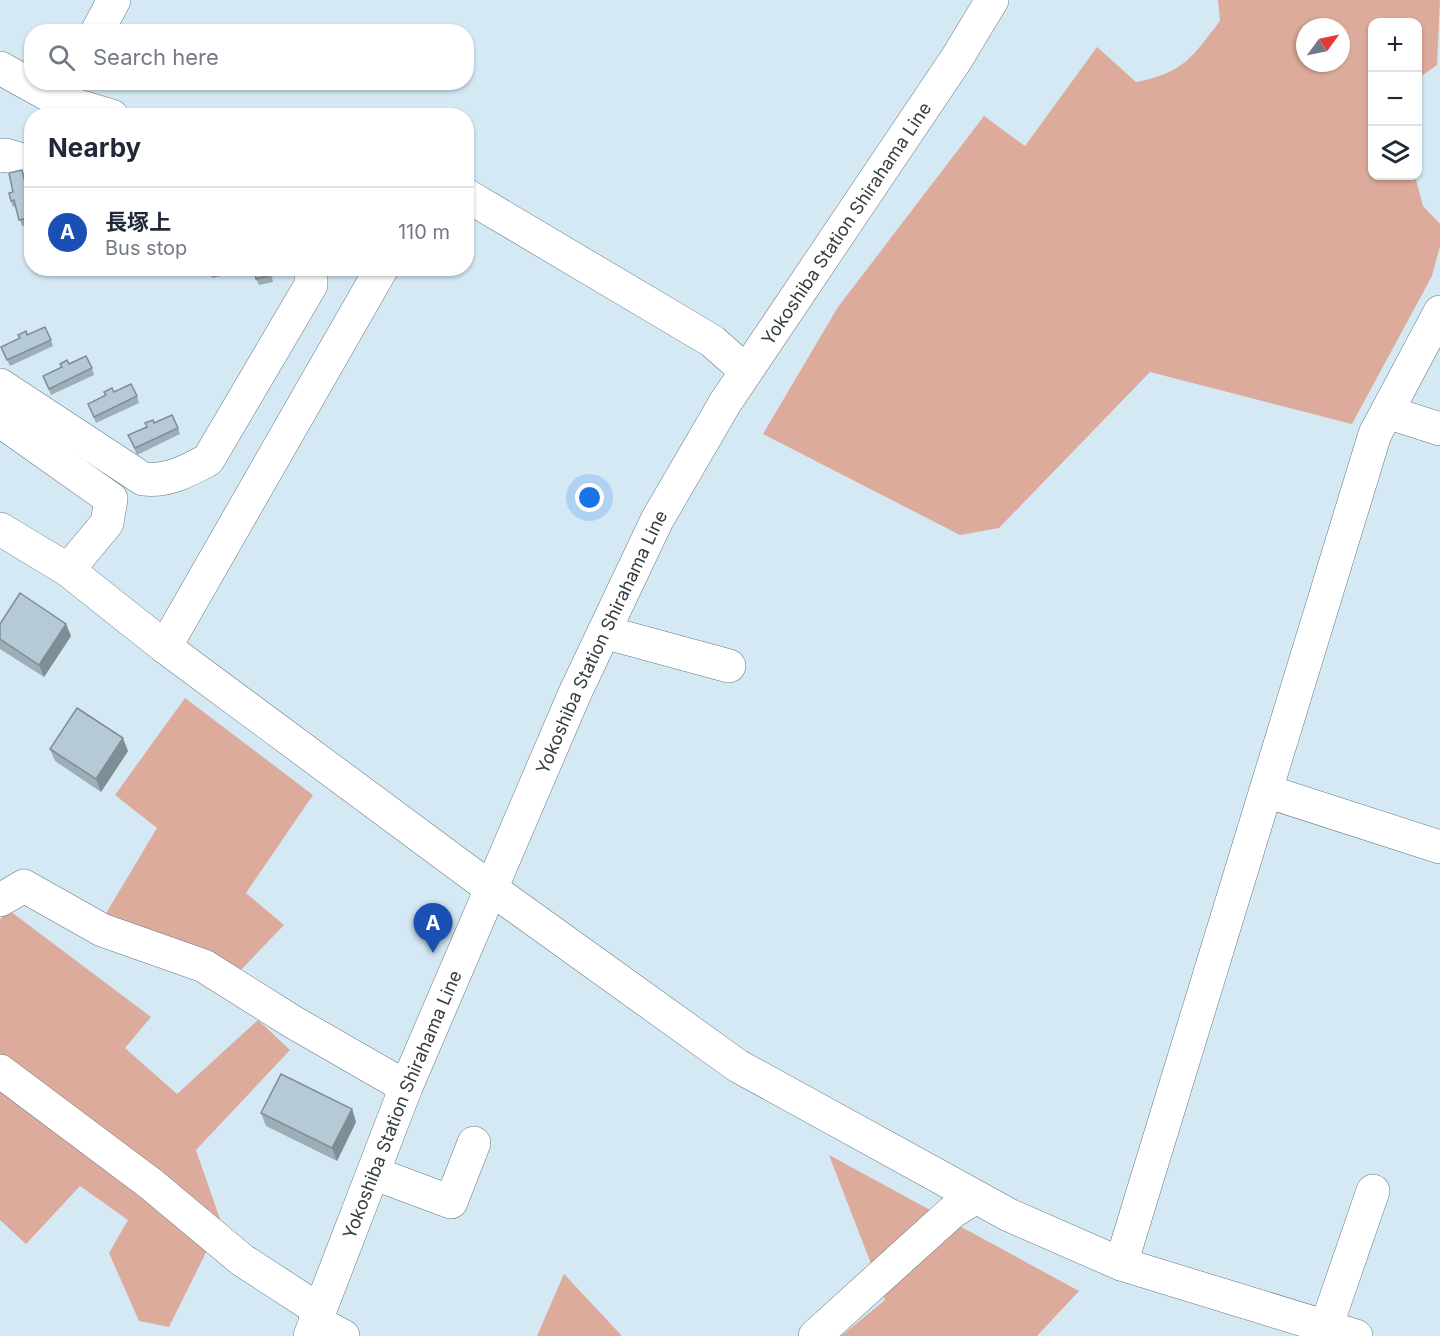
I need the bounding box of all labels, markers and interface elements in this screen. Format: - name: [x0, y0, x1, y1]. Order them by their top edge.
- north arrow: [1296, 18, 1350, 72]
- map controls: [1368, 18, 1422, 180]
- button: +: [1368, 18, 1422, 72]
- search box: [24, 24, 474, 90]
- icon: search: [45, 41, 78, 74]
- text: Search here: [93, 44, 219, 70]
- button: −: [1368, 72, 1422, 126]
- street label: Yokoshiba Station Shirahama Line: [757, 98, 935, 349]
- button: layers: [1368, 126, 1422, 180]
- text: Nearby: [48, 132, 141, 163]
- text: 長塚上: [105, 209, 171, 235]
- text: A: [60, 220, 75, 244]
- text: 110 m: [398, 220, 450, 244]
- text: Bus stop: [105, 236, 187, 260]
- your location: [575, 483, 604, 512]
- street label: Yokoshiba Station Shirahama Line: [531, 506, 671, 777]
- pin: A: [414, 904, 452, 953]
- street label: Yokoshiba Station Shirahama Line: [338, 967, 465, 1242]

